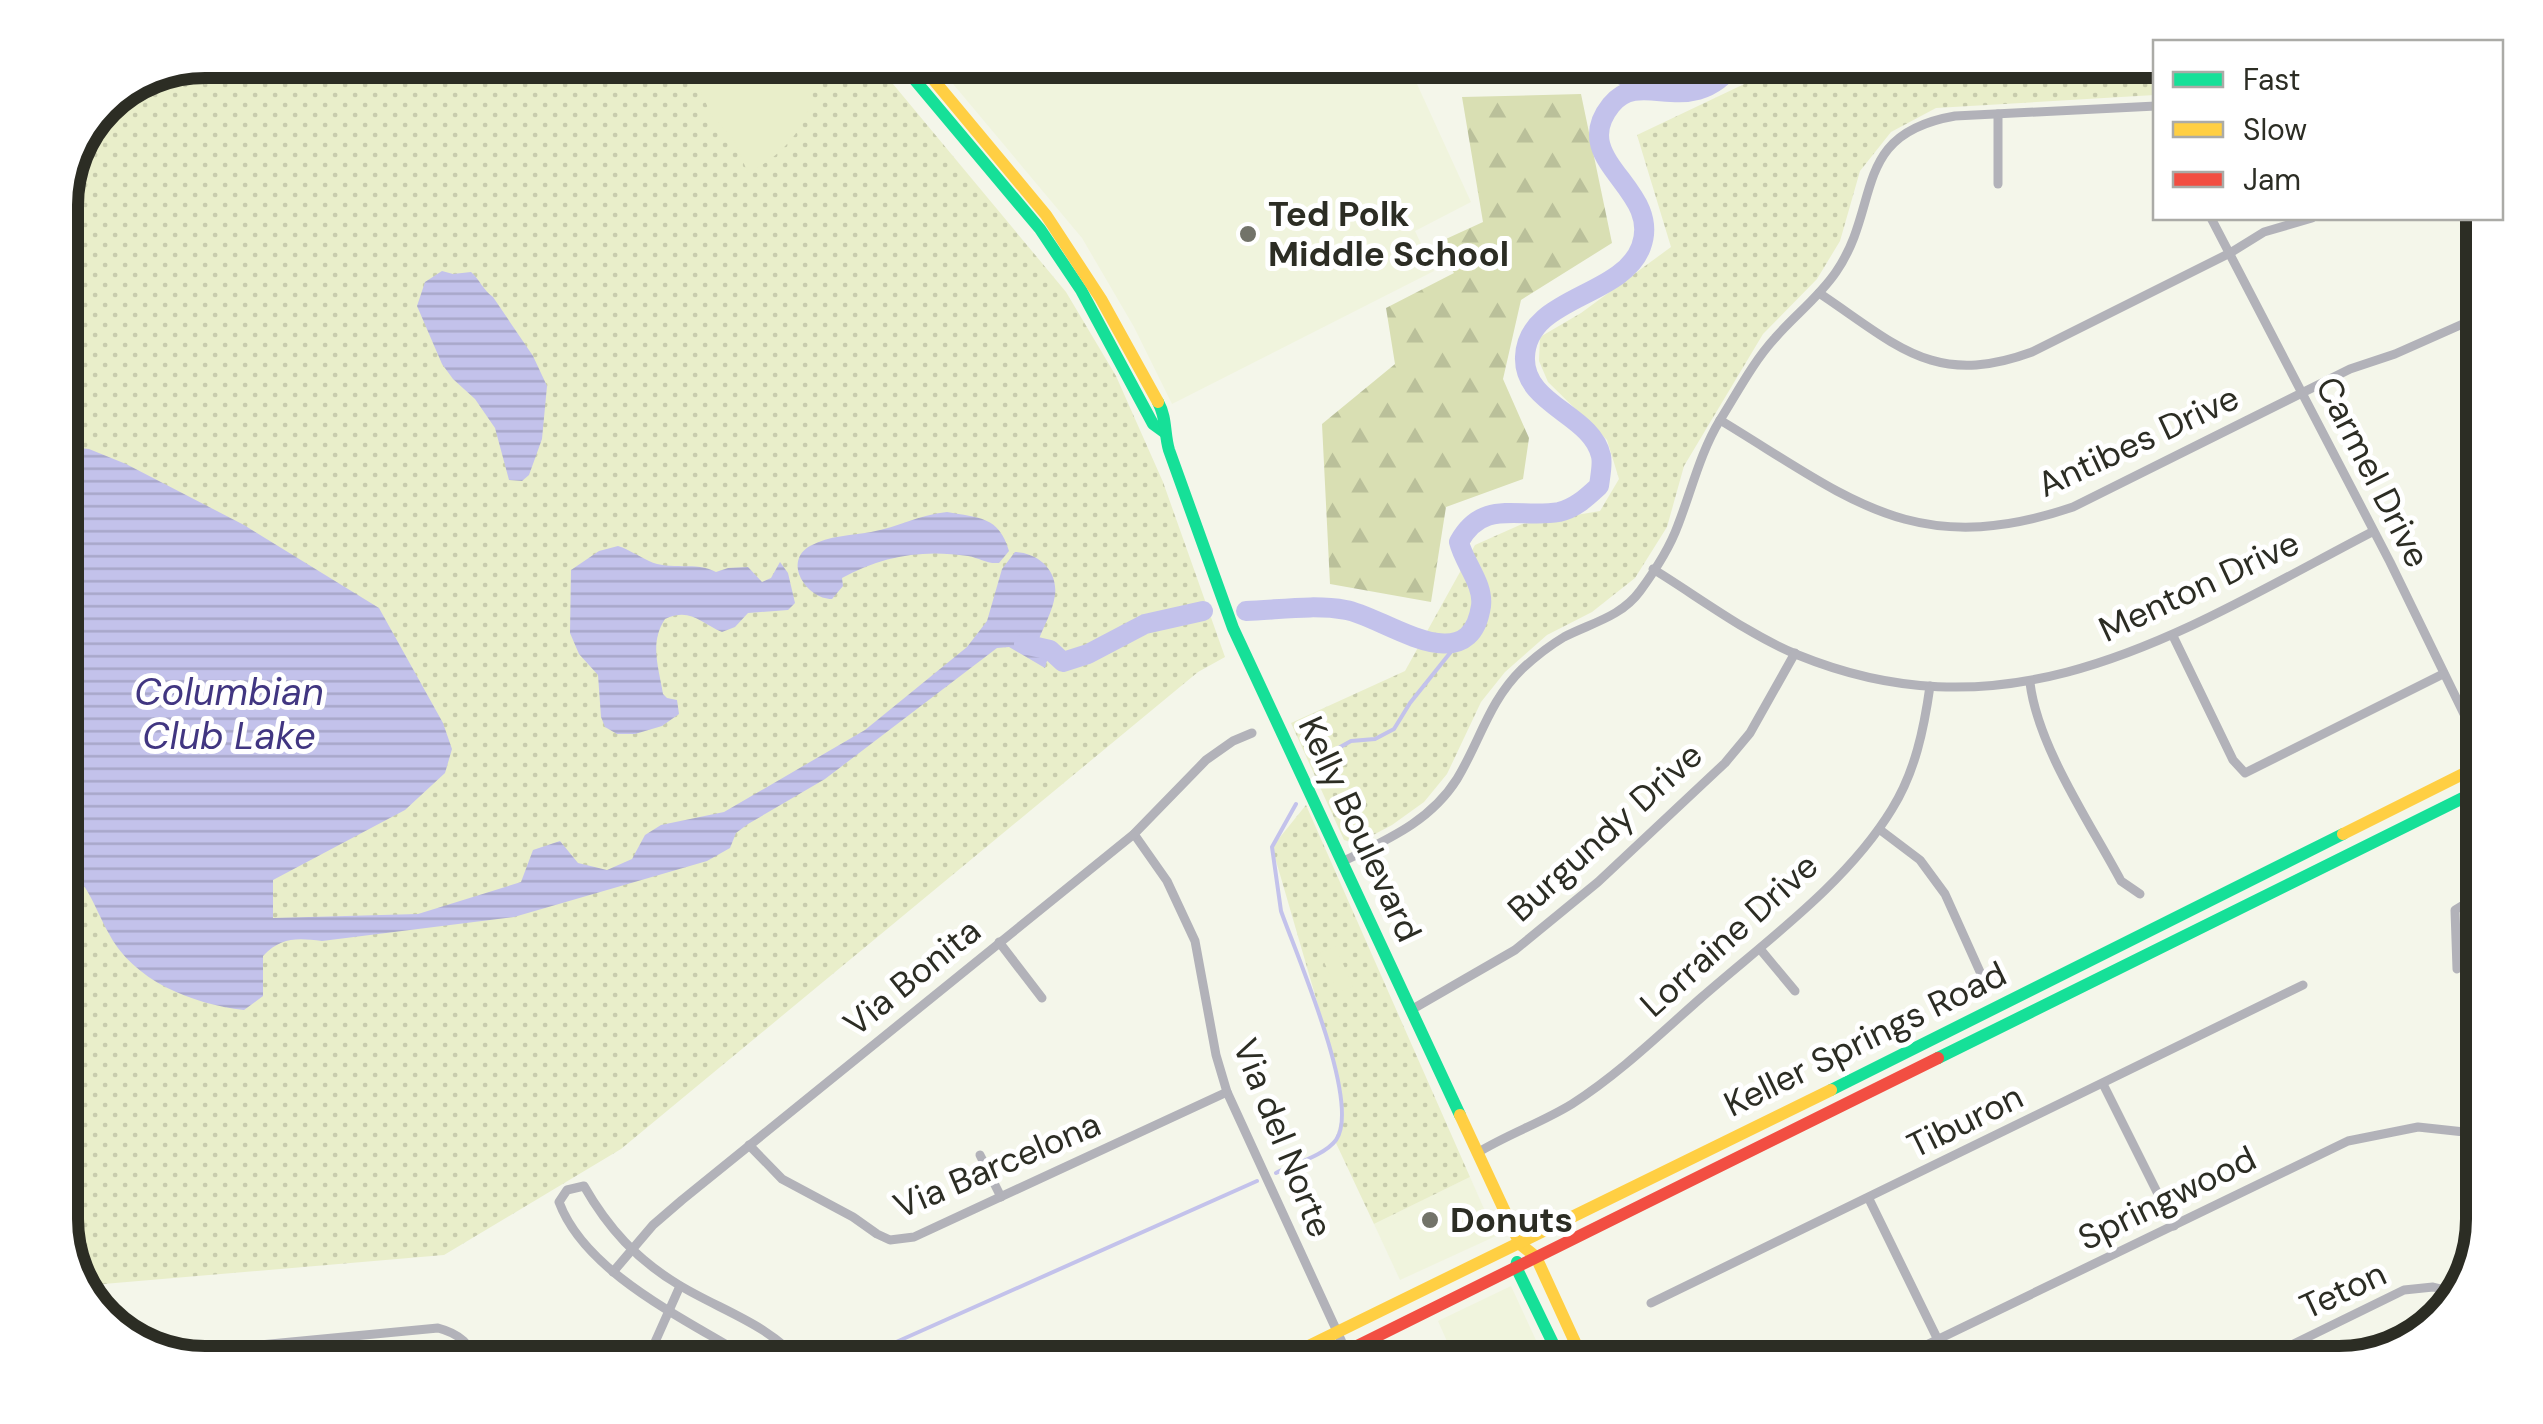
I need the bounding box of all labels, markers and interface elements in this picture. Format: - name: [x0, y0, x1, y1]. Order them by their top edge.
- legend: [2153, 40, 2503, 220]
- text: Fast: [2243, 60, 2301, 99]
- text: Slow: [2243, 110, 2307, 149]
- text: Jam: [2243, 160, 2301, 199]
- place label: Ted Polk Middle School: [1268, 191, 1509, 277]
- marker: Ted Polk Middle School: [1237, 223, 1259, 245]
- street label: Carmel Drive: [2305, 369, 2441, 575]
- street label: Antibes Drive: [2030, 374, 2246, 508]
- street label: Menton Drive: [2092, 520, 2306, 652]
- water label: Columbian Club Lake: [134, 667, 324, 761]
- street label: Kelly Boulevard: [1288, 709, 1432, 949]
- street label: Burgundy Drive: [1498, 732, 1712, 932]
- street label: Lorraine Drive: [1630, 843, 1828, 1027]
- street label: Via Bonita: [834, 908, 990, 1046]
- street label: Keller Springs Road: [1716, 951, 2014, 1127]
- street label: Via del Norte: [1222, 1032, 1344, 1244]
- street label: Tiburon: [1900, 1073, 2030, 1169]
- street label: Via Barcelona: [887, 1101, 1107, 1229]
- street label: Springwood: [2070, 1135, 2264, 1261]
- place label: Donuts: [1450, 1197, 1573, 1243]
- marker: Donuts: [1419, 1209, 1441, 1231]
- street label: Teton: [2293, 1250, 2393, 1330]

